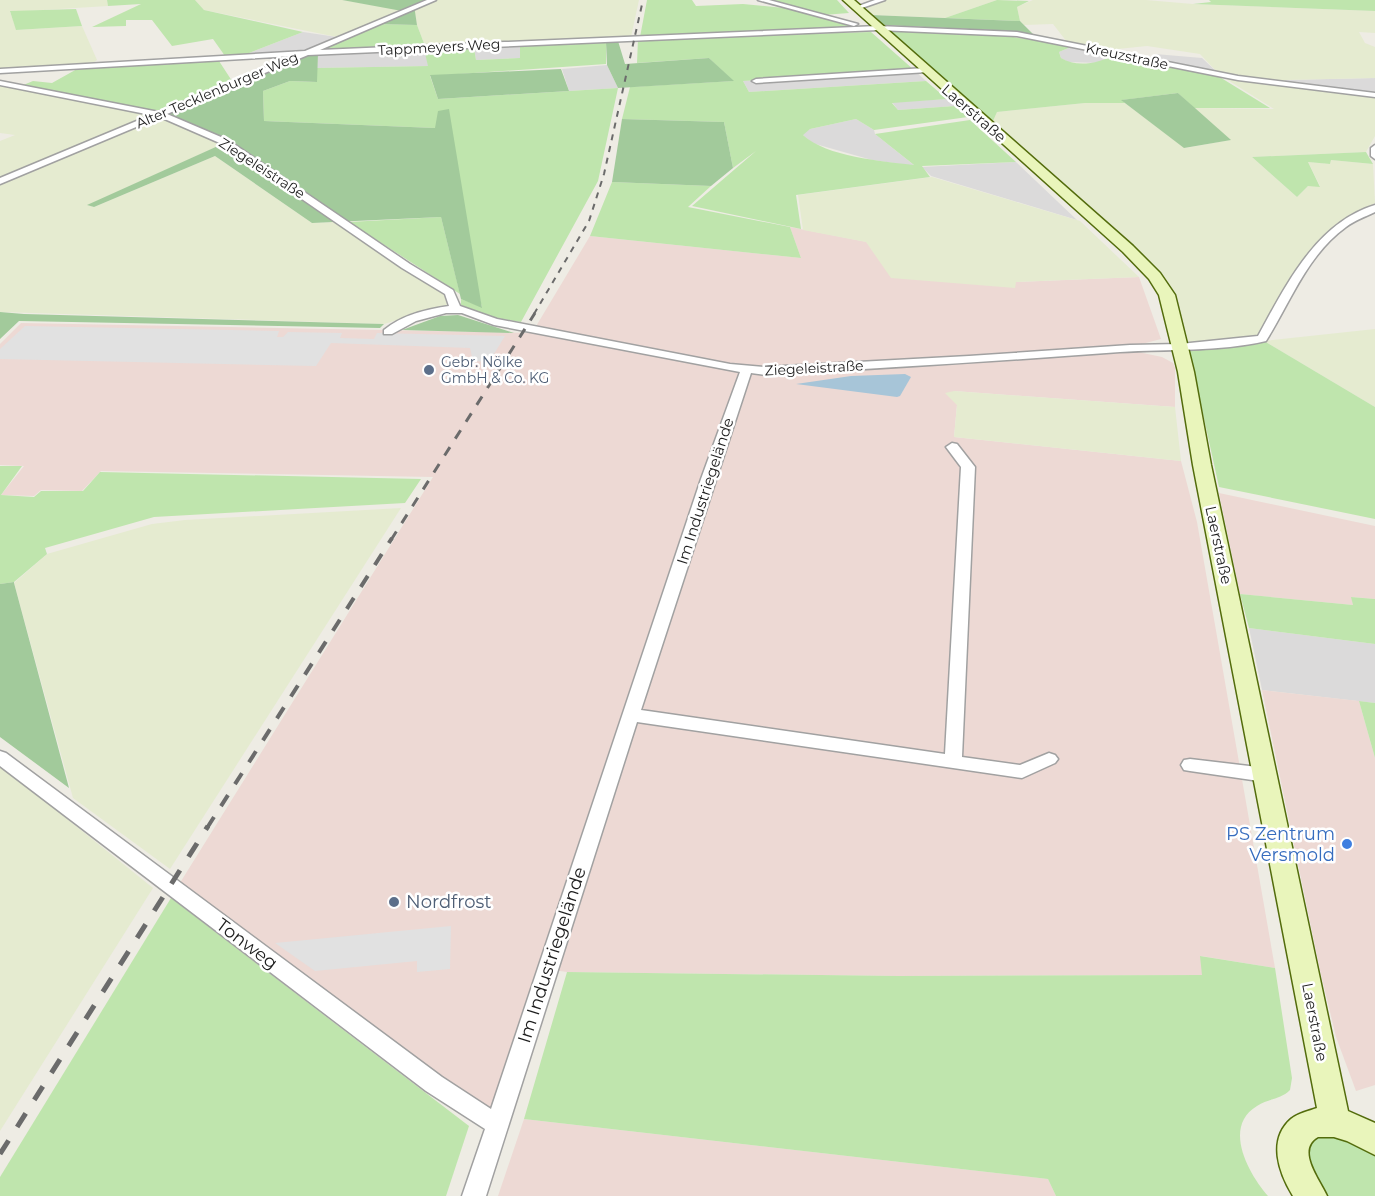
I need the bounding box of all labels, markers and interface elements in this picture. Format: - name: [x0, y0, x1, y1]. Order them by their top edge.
- street label: Tappmeyers Weg: [377, 35, 501, 59]
- street label: Kreuzstraße: [1084, 38, 1170, 74]
- street label: Alter Tecklenburger Weg: [133, 48, 301, 132]
- street label: Laerstraße: [938, 80, 1010, 146]
- street label: Ziegeleistraße: [216, 133, 308, 203]
- place label: Gebr. Nölke GmbH & Co. KG: [441, 353, 549, 387]
- street label: Ziegeleistraße: [764, 356, 864, 380]
- marker: Gebr. Nölke GmbH & Co. KG: [422, 363, 436, 377]
- street label: Im Industriegelände: [672, 415, 738, 567]
- street label: Laerstraße: [1201, 504, 1237, 586]
- place label: PS Zentrum Versmold: [1226, 823, 1335, 866]
- marker: PS Zentrum Versmold: [1340, 837, 1354, 851]
- street label: Im Industriegelände: [513, 864, 591, 1046]
- place label: Nordfrost: [406, 891, 492, 913]
- marker: Nordfrost: [387, 895, 401, 909]
- street label: Tonweg: [212, 914, 282, 974]
- street label: Laerstraße: [1298, 981, 1332, 1063]

